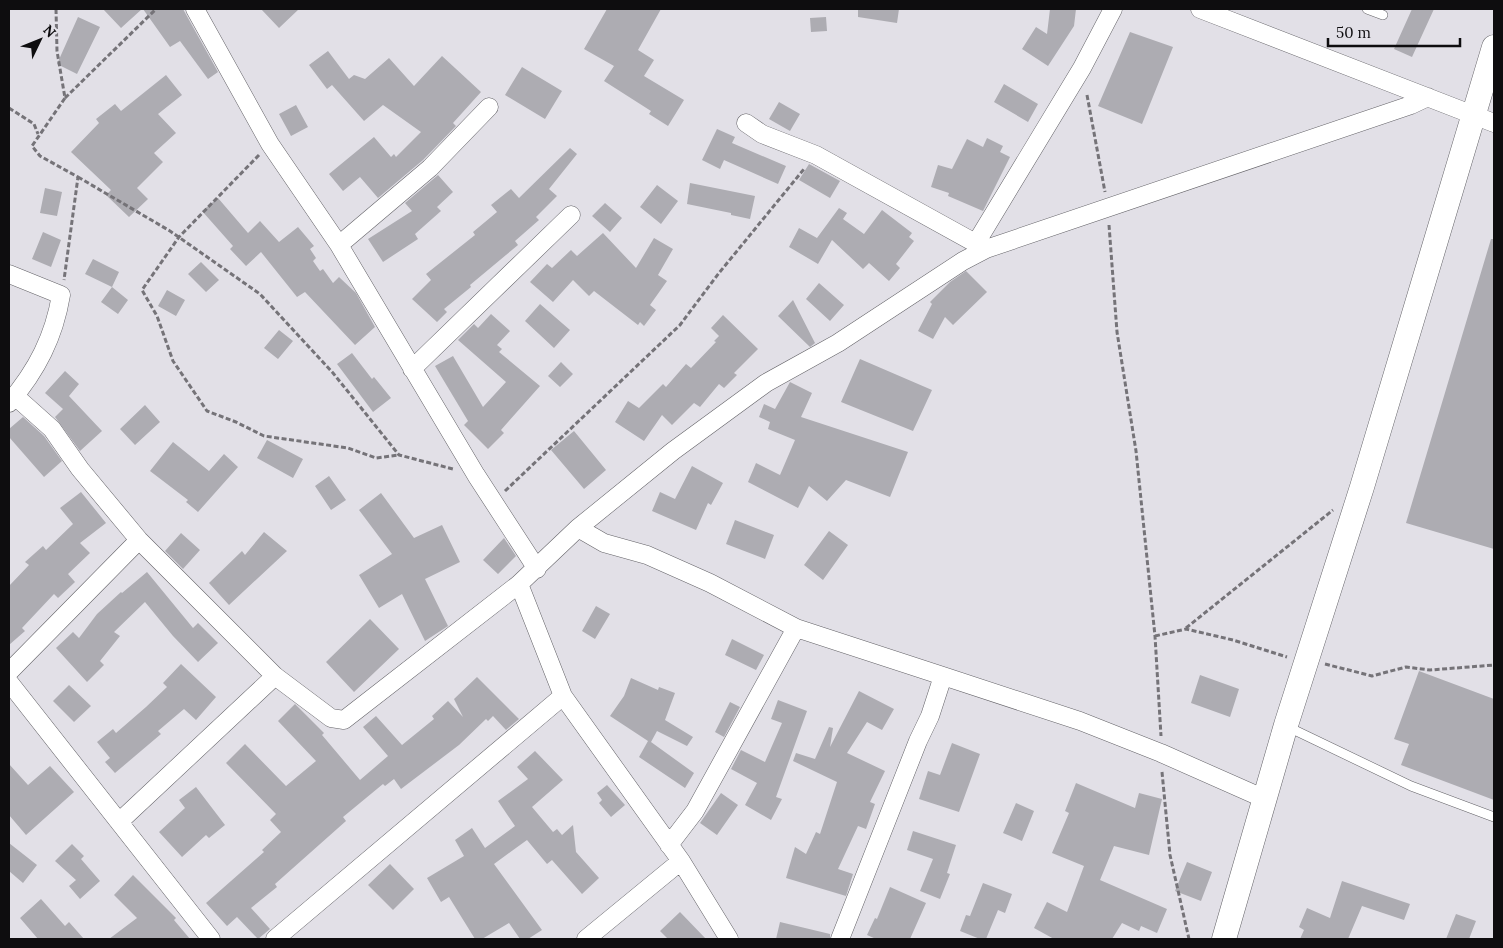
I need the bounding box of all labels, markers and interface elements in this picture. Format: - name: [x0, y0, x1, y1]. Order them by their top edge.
- north arrow: [15, 15, 65, 65]
- scale bar: [1328, 15, 1460, 47]
- text: N: [39, 21, 60, 41]
- text: 50 m: [1336, 23, 1371, 42]

